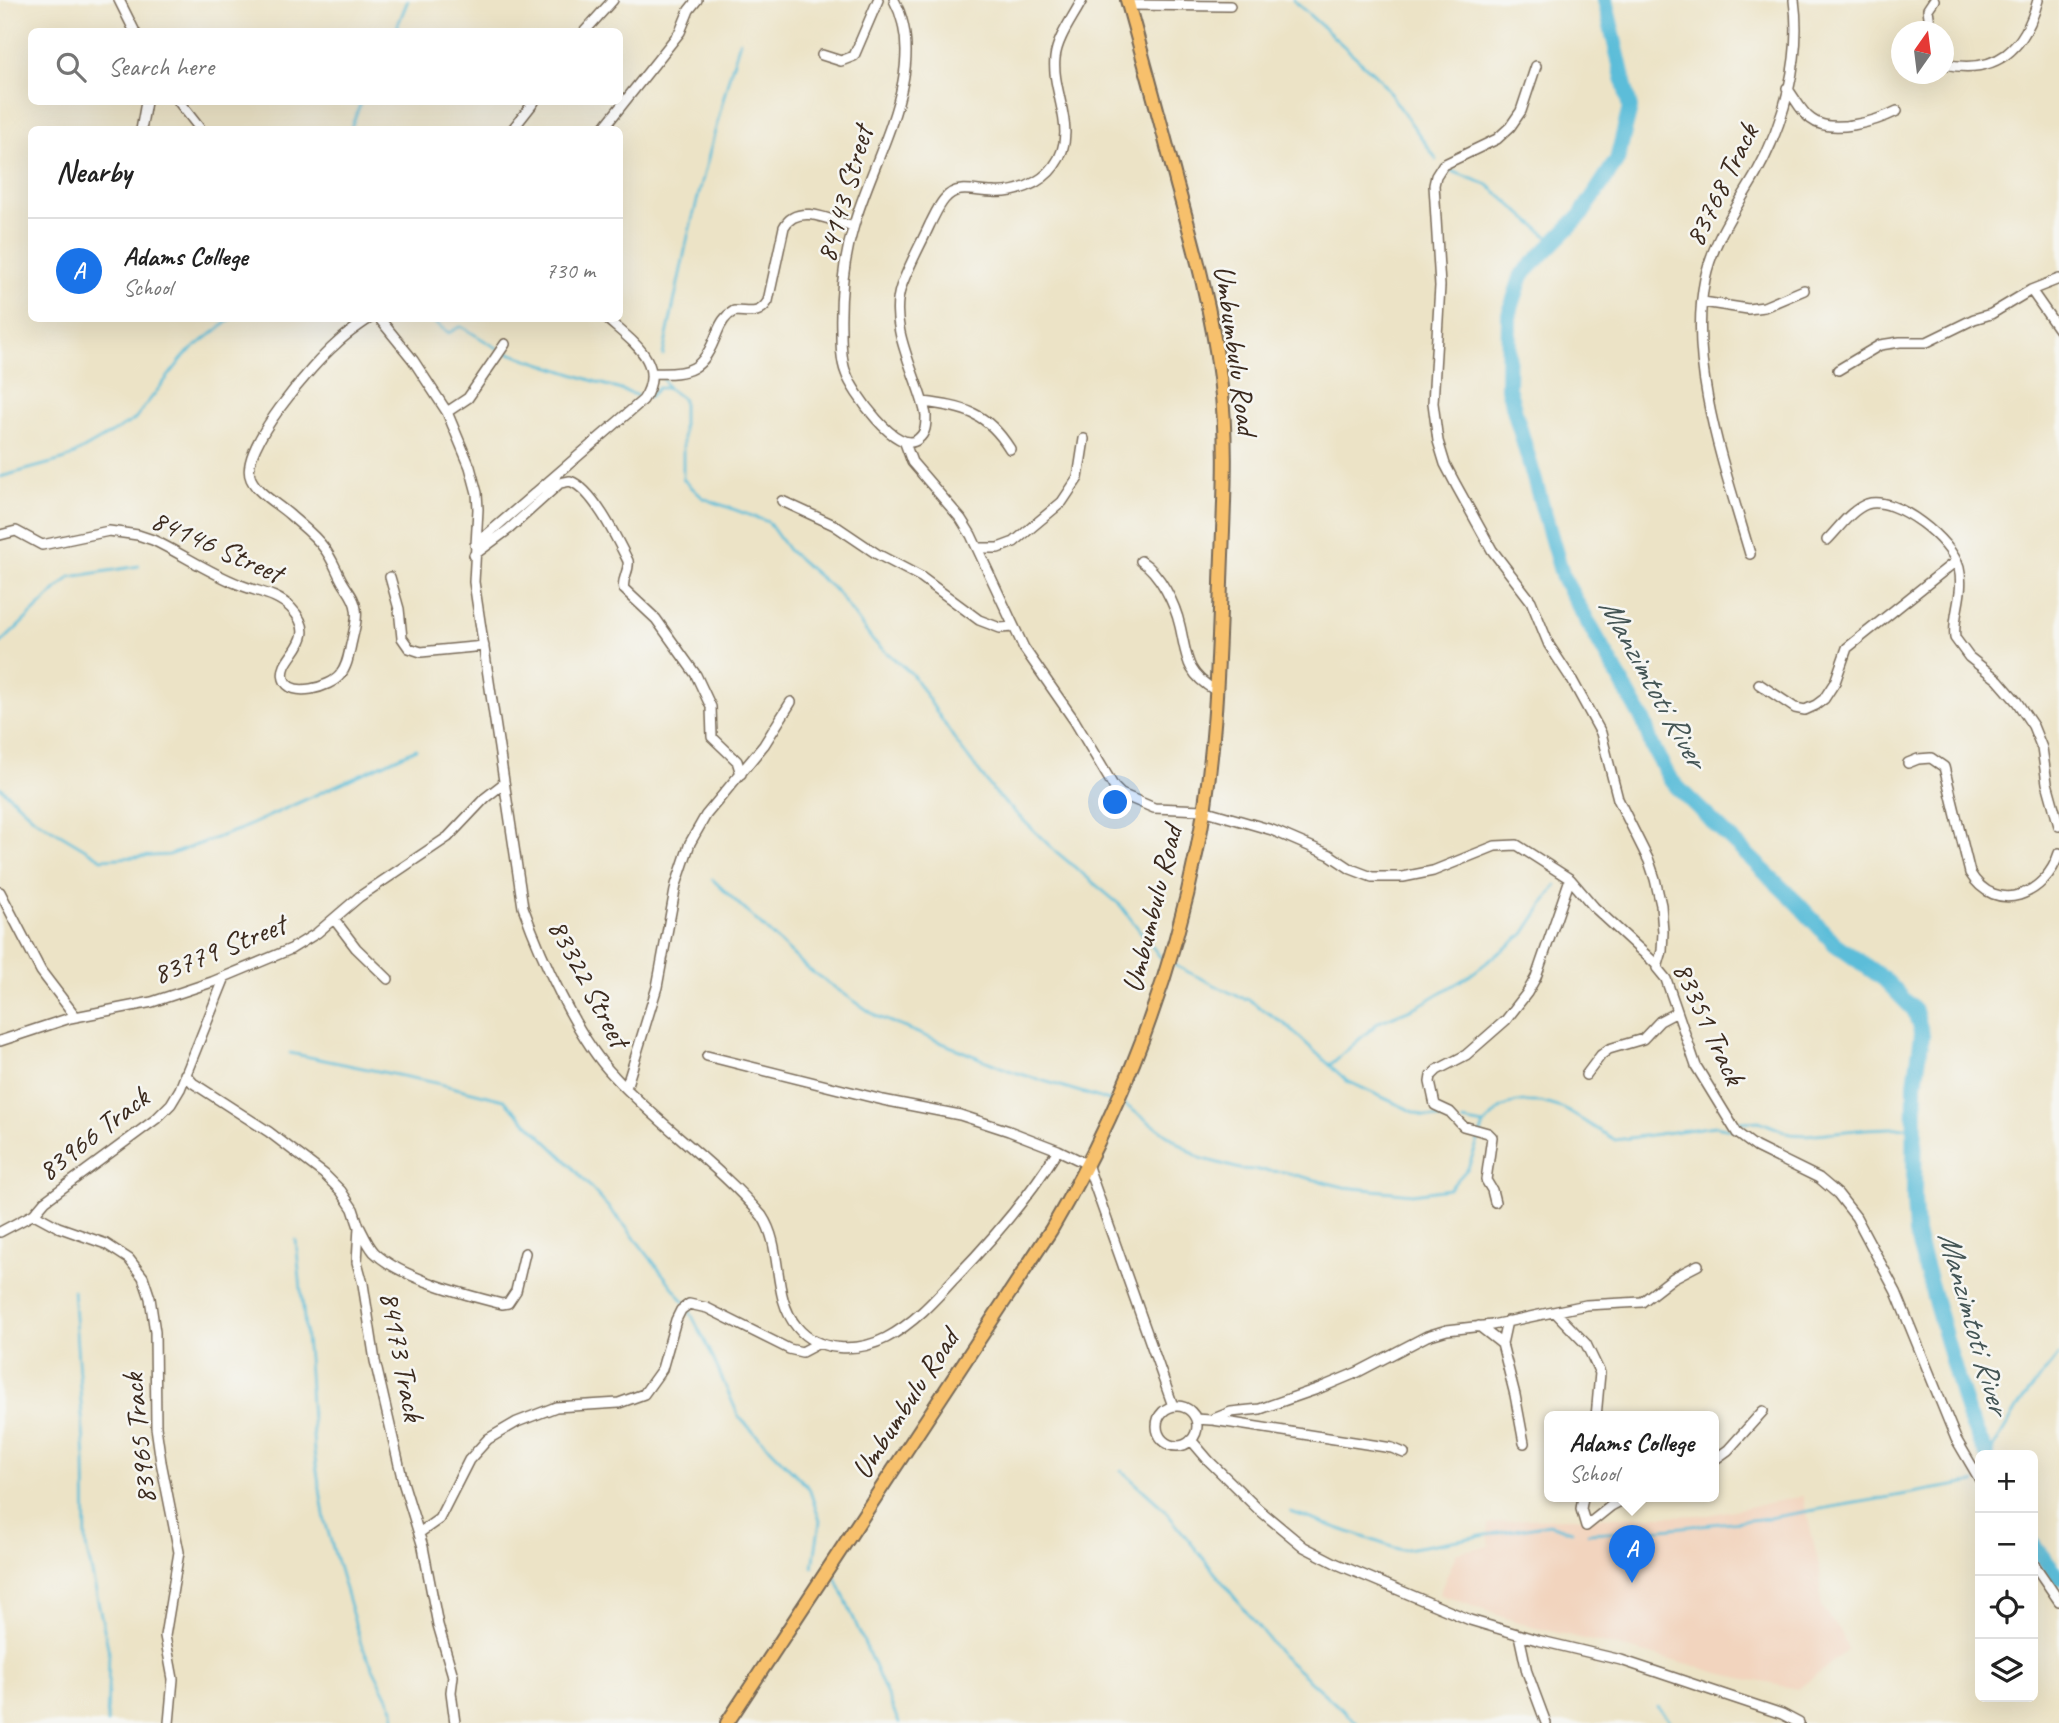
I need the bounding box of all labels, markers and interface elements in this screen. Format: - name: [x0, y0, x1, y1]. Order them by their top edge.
- north arrow: [1891, 21, 1954, 84]
- search box: [28, 28, 623, 105]
- icon: search: [52, 48, 90, 86]
- text: Search here: [108, 50, 214, 83]
- street label: 83768 Track: [1675, 116, 1768, 252]
- street label: 84143 Street: [806, 118, 883, 267]
- text: Nearby: [56, 153, 132, 191]
- text: Adams College: [123, 240, 248, 273]
- text: A: [73, 256, 85, 285]
- text: 730 m: [546, 256, 595, 285]
- street label: Umbumbulu Road: [1205, 263, 1267, 441]
- text: School: [123, 273, 172, 302]
- street label: 84146 Street: [145, 500, 292, 594]
- water label: Manzimtoti River: [1590, 590, 1719, 779]
- your location: [1098, 785, 1132, 819]
- street label: Umbumbulu Road: [1113, 817, 1192, 997]
- street label: 83779 Street: [147, 904, 295, 993]
- street label: 83322 Street: [539, 912, 641, 1057]
- street label: 83351 Track: [1664, 955, 1755, 1092]
- street label: 83966 Track: [30, 1077, 158, 1189]
- water label: Manzimtoti River: [1928, 1226, 2021, 1423]
- street label: 84173 Track: [371, 1288, 434, 1426]
- street label: Umbumbulu Road: [843, 1318, 970, 1486]
- street label: 83965 Track: [113, 1370, 165, 1506]
- popup: [1544, 1411, 1719, 1502]
- text: Adams College: [1569, 1426, 1694, 1459]
- map controls: [1975, 1450, 2038, 1702]
- button: +: [1975, 1450, 2038, 1513]
- text: School: [1569, 1459, 1619, 1488]
- button: −: [1975, 1513, 2038, 1576]
- pin: A: [1609, 1525, 1655, 1583]
- button: locate: [1975, 1576, 2038, 1639]
- button: layers: [1975, 1639, 2038, 1702]

